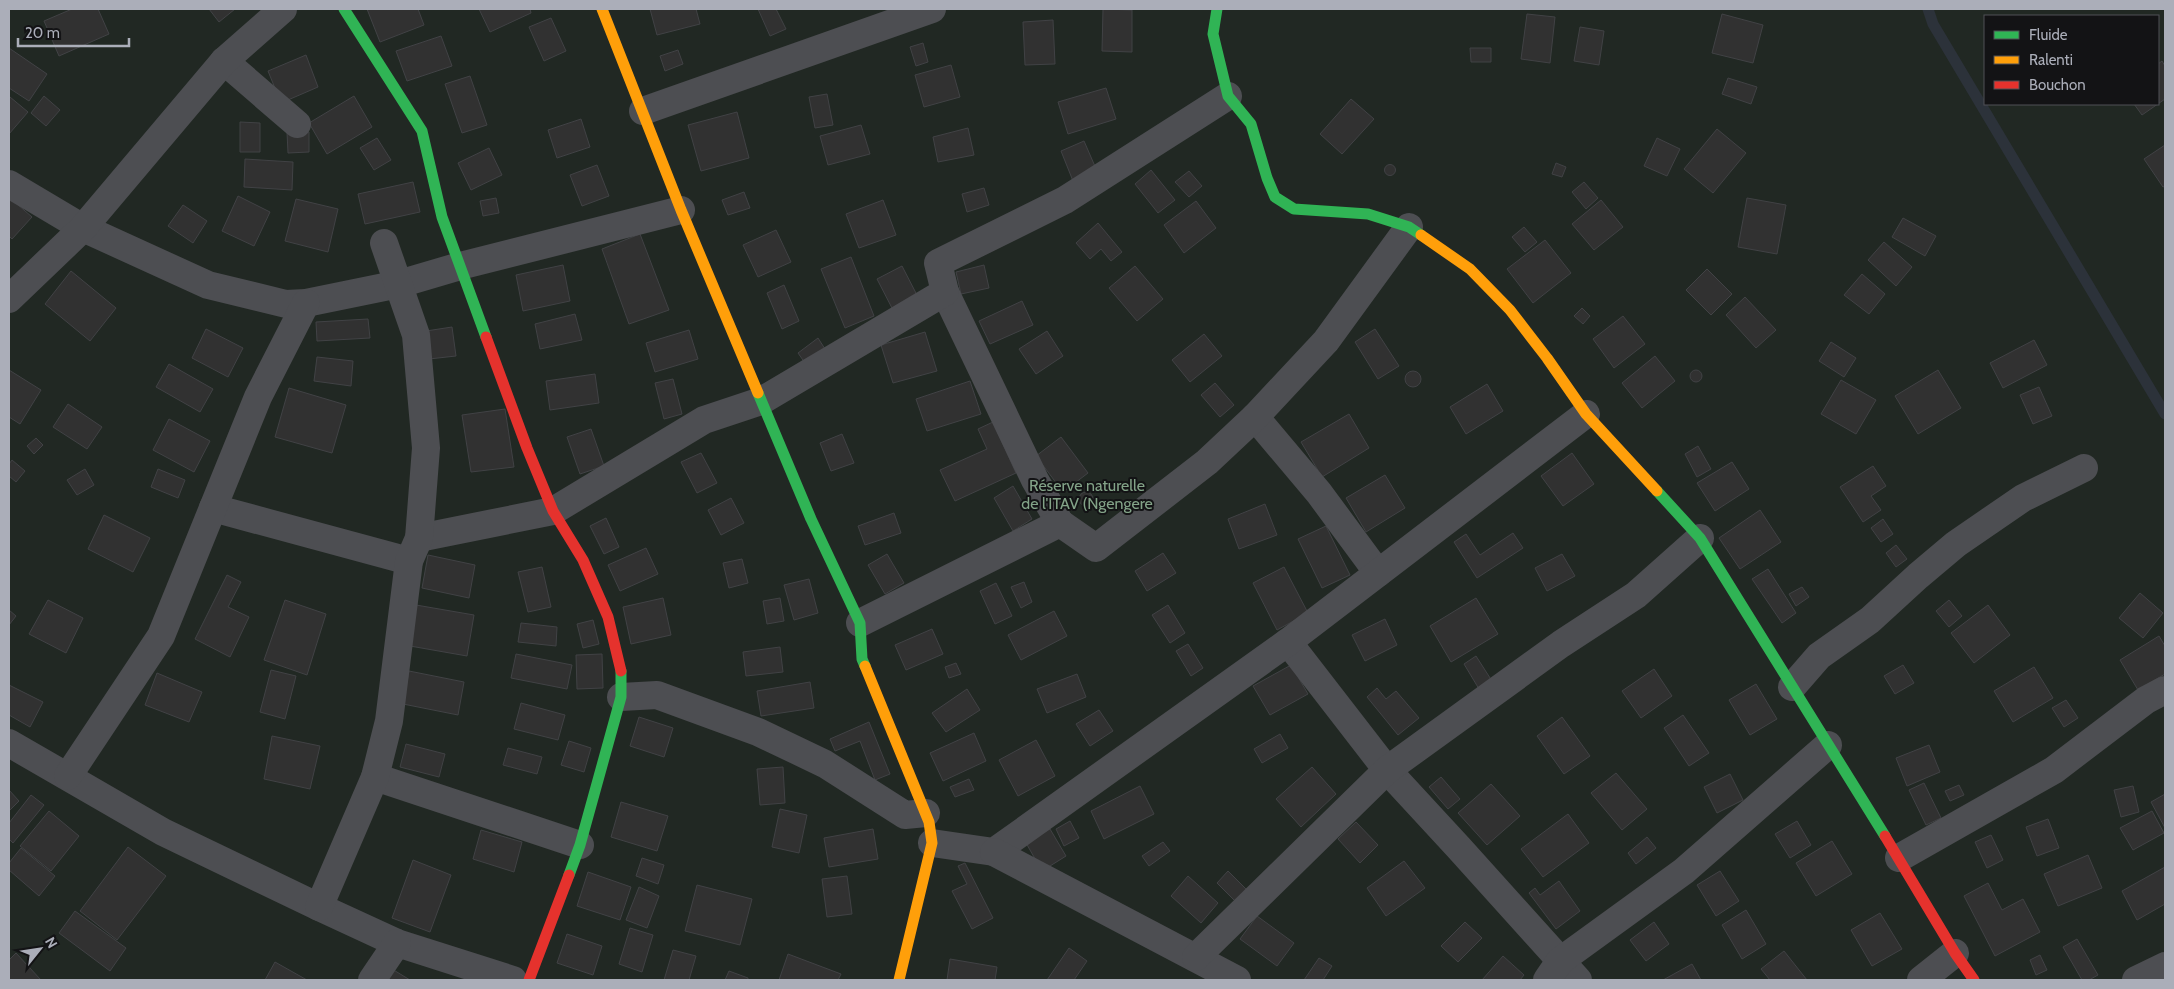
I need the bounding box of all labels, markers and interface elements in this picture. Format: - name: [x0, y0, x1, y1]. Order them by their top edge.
- scale bar: [18, 15, 129, 47]
- legend: [1984, 15, 2159, 105]
- text: 20 m: [25, 24, 60, 42]
- text: Fluide: [2029, 26, 2068, 44]
- text: Ralenti: [2029, 51, 2073, 69]
- text: Bouchon: [2029, 76, 2086, 94]
- park label: Réserve naturelle de l'ITAV (Ngengere: [1021, 476, 1153, 513]
- north arrow: [15, 924, 65, 974]
- text: N: [41, 934, 62, 951]

